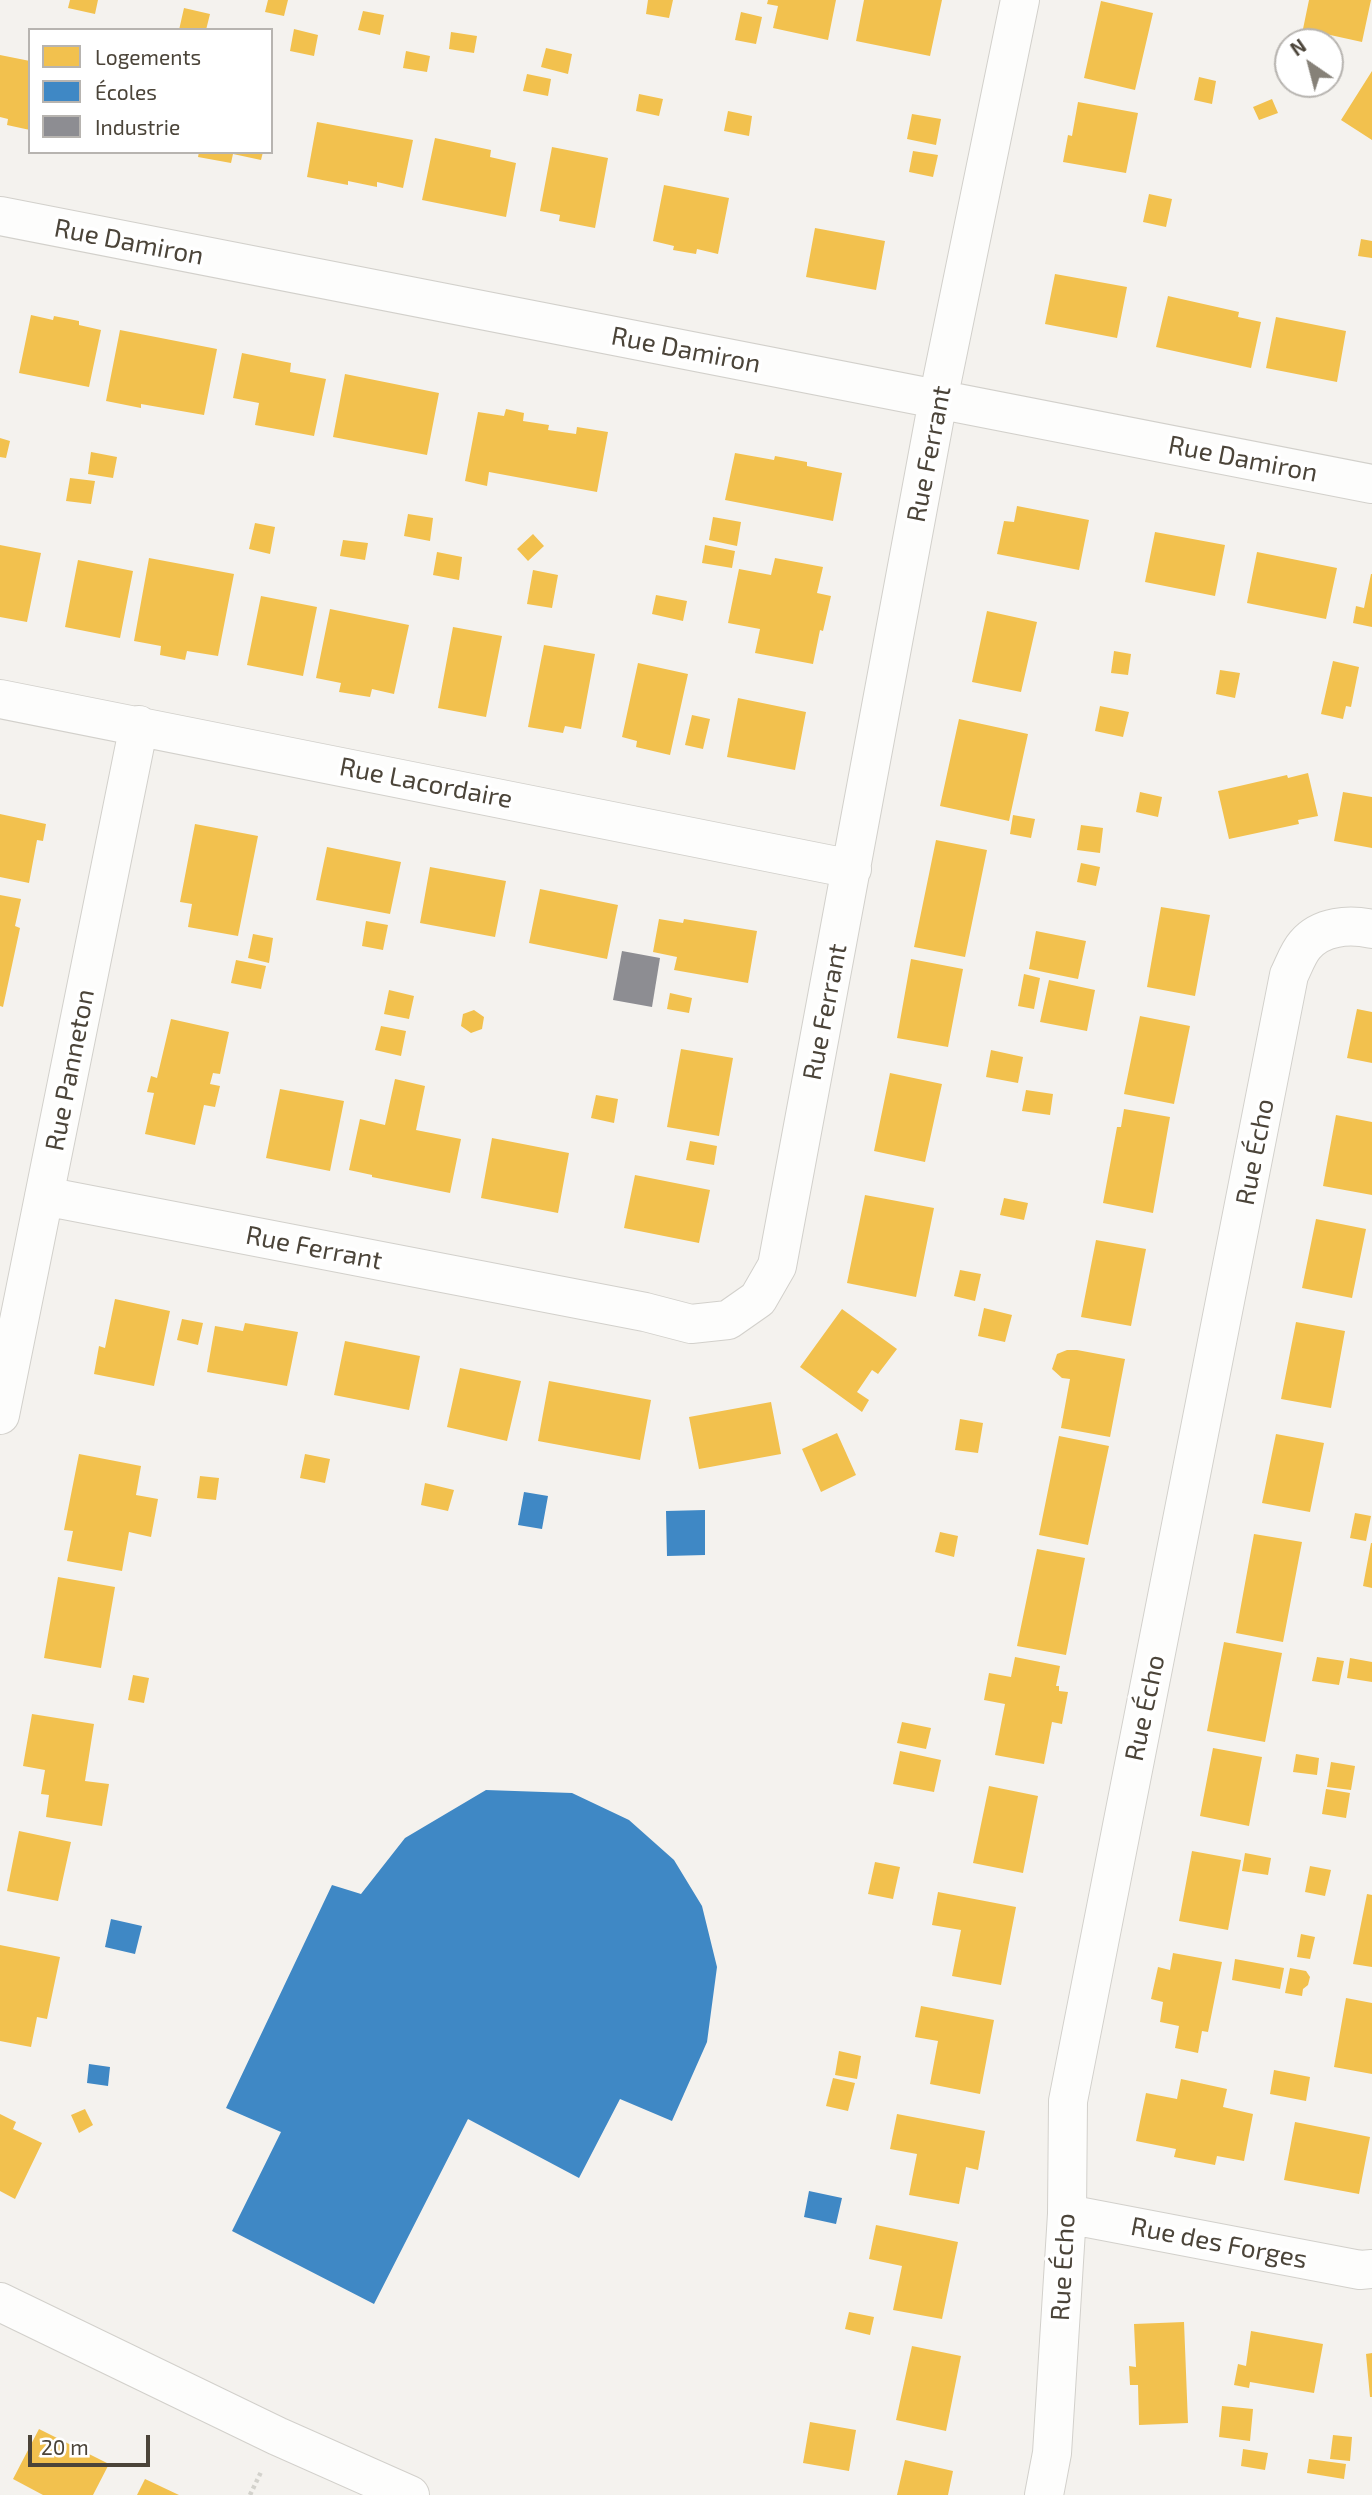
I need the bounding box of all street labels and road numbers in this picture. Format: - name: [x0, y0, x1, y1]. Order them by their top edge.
- street label: Rue Damiron: [52, 212, 206, 272]
- street label: Rue Damiron: [609, 320, 763, 380]
- street label: Rue Ferrant: [900, 383, 958, 525]
- street label: Rue Damiron: [1166, 429, 1320, 489]
- street label: Rue Lacordaire: [337, 751, 515, 815]
- street label: Rue Ferrant: [796, 941, 854, 1083]
- street label: Rue Panneton: [39, 986, 101, 1154]
- street label: Rue Écho: [1229, 1096, 1281, 1208]
- street label: Rue Ferrant: [243, 1219, 385, 1277]
- street label: Rue Écho: [1119, 1652, 1171, 1764]
- street label: Rue des Forges: [1128, 2211, 1310, 2275]
- street label: Rue Écho: [1045, 2212, 1081, 2322]

